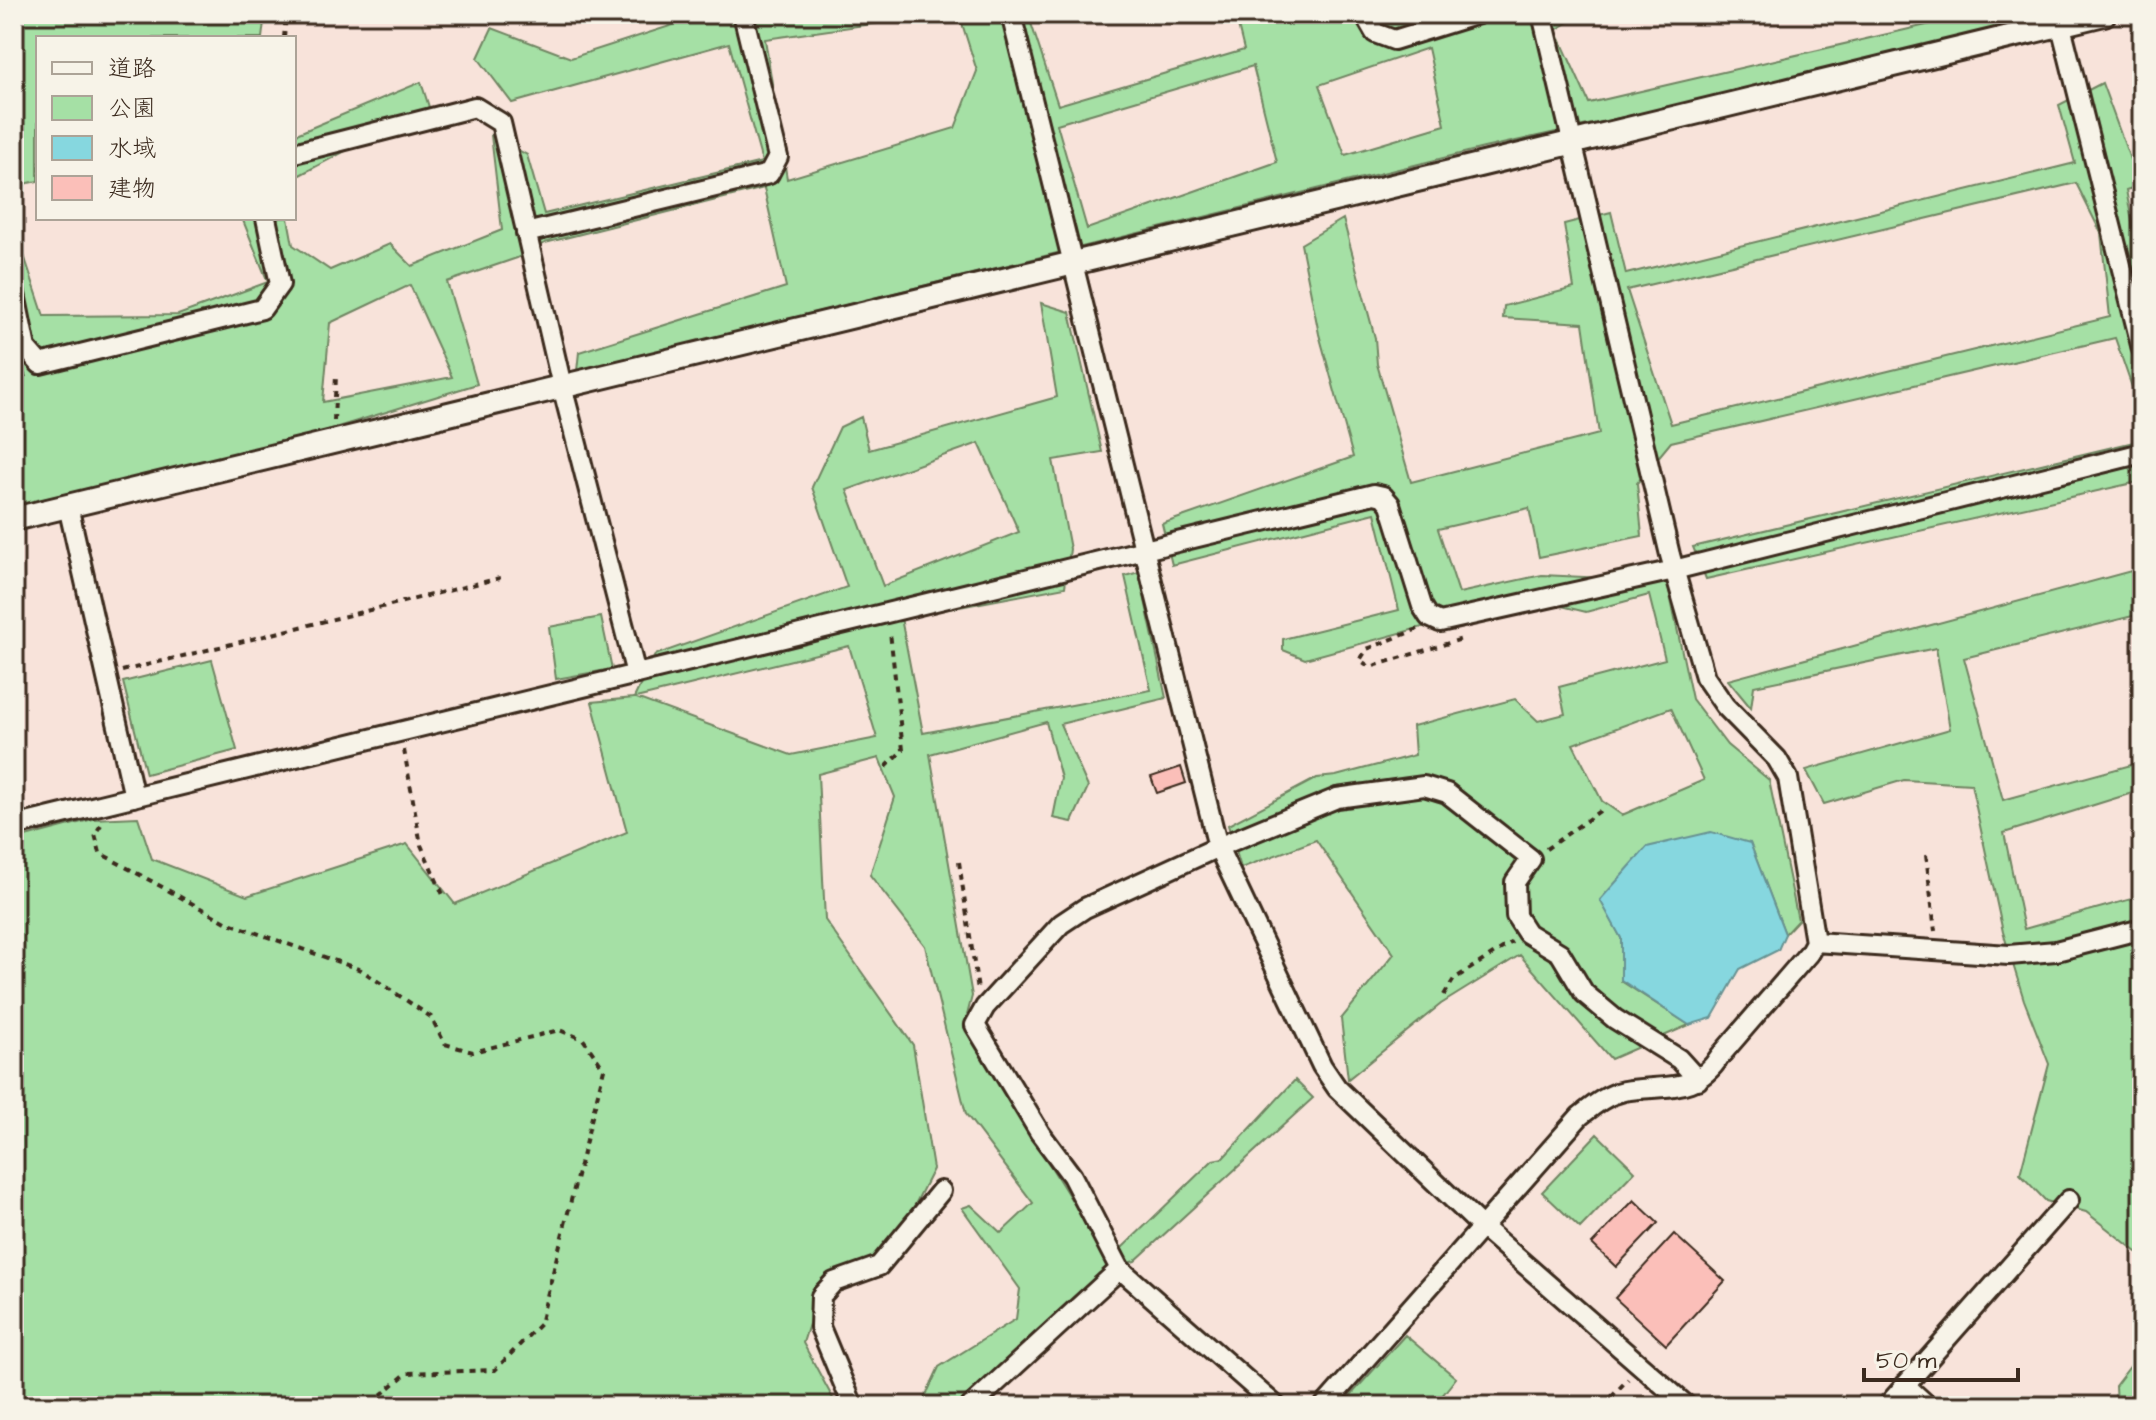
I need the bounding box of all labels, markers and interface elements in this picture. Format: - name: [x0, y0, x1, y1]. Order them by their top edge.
- legend: [36, 36, 296, 220]
- text: 道路: [108, 52, 156, 86]
- text: 公園: [108, 92, 156, 126]
- text: 水域: [108, 132, 156, 166]
- text: 建物: [108, 172, 156, 206]
- scale bar: [1864, 1332, 2018, 1382]
- text: 50 m: [1876, 1344, 1937, 1378]

